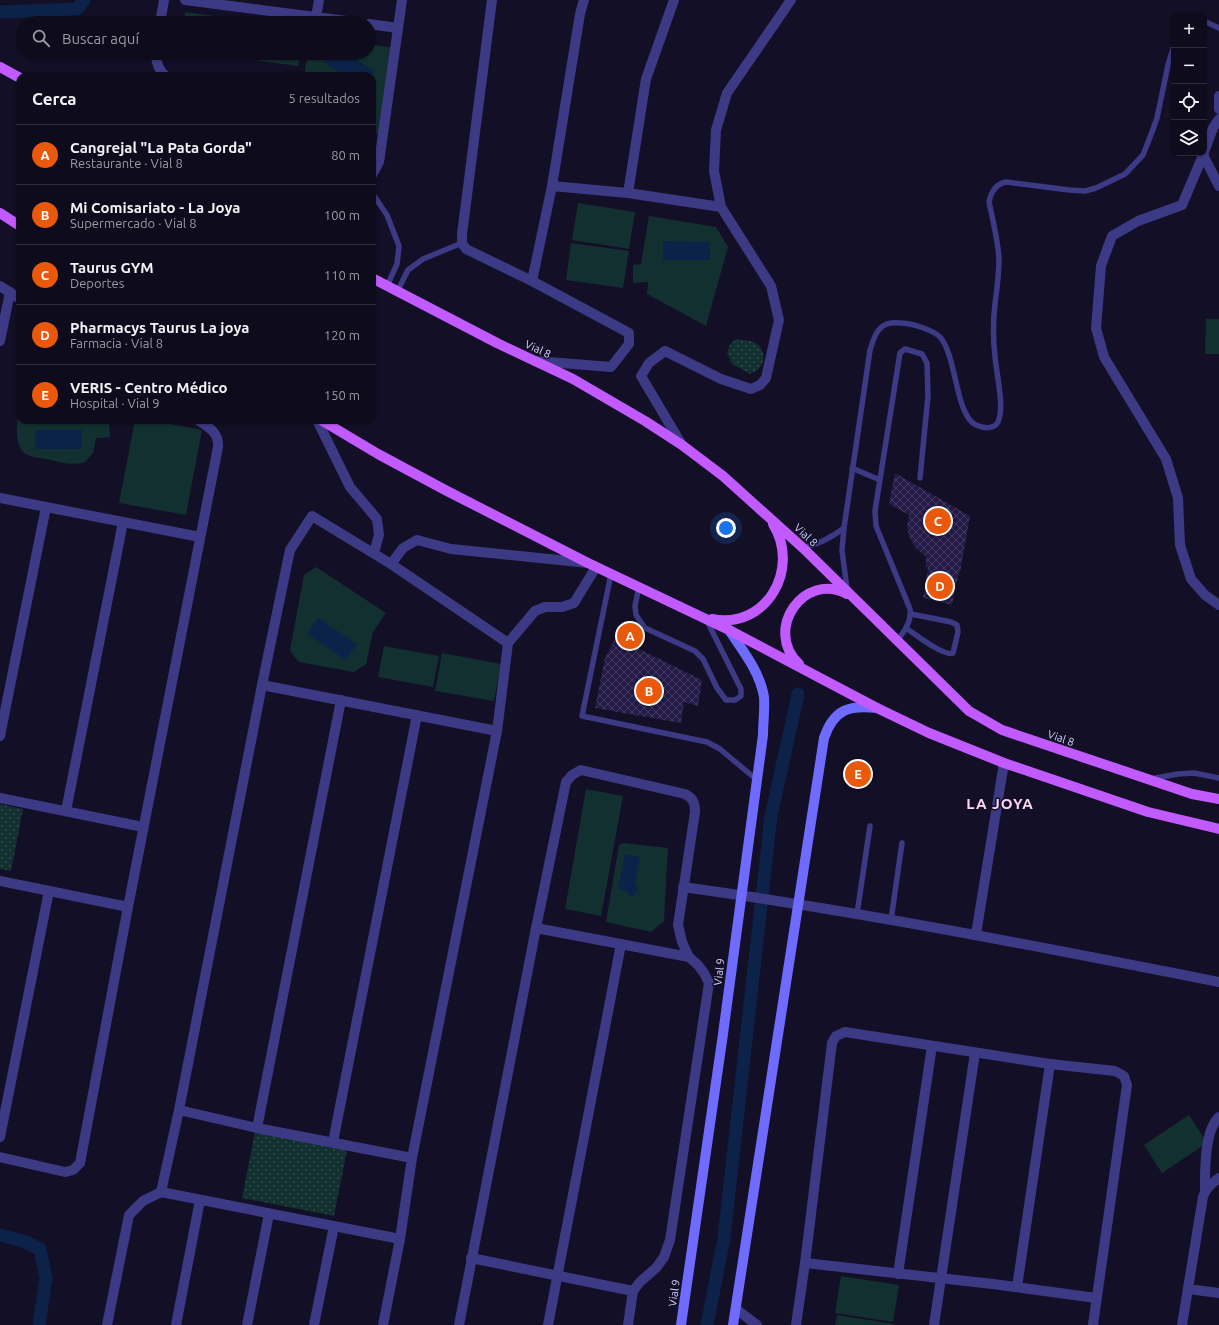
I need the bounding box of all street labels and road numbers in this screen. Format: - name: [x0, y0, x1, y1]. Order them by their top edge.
- street label: Vial 8: [523, 338, 553, 360]
- street label: Vial 8: [792, 521, 820, 549]
- street label: Vial 8: [1046, 728, 1076, 748]
- street label: Vial 9: [711, 958, 727, 986]
- street label: Vial 9: [666, 1279, 682, 1307]

